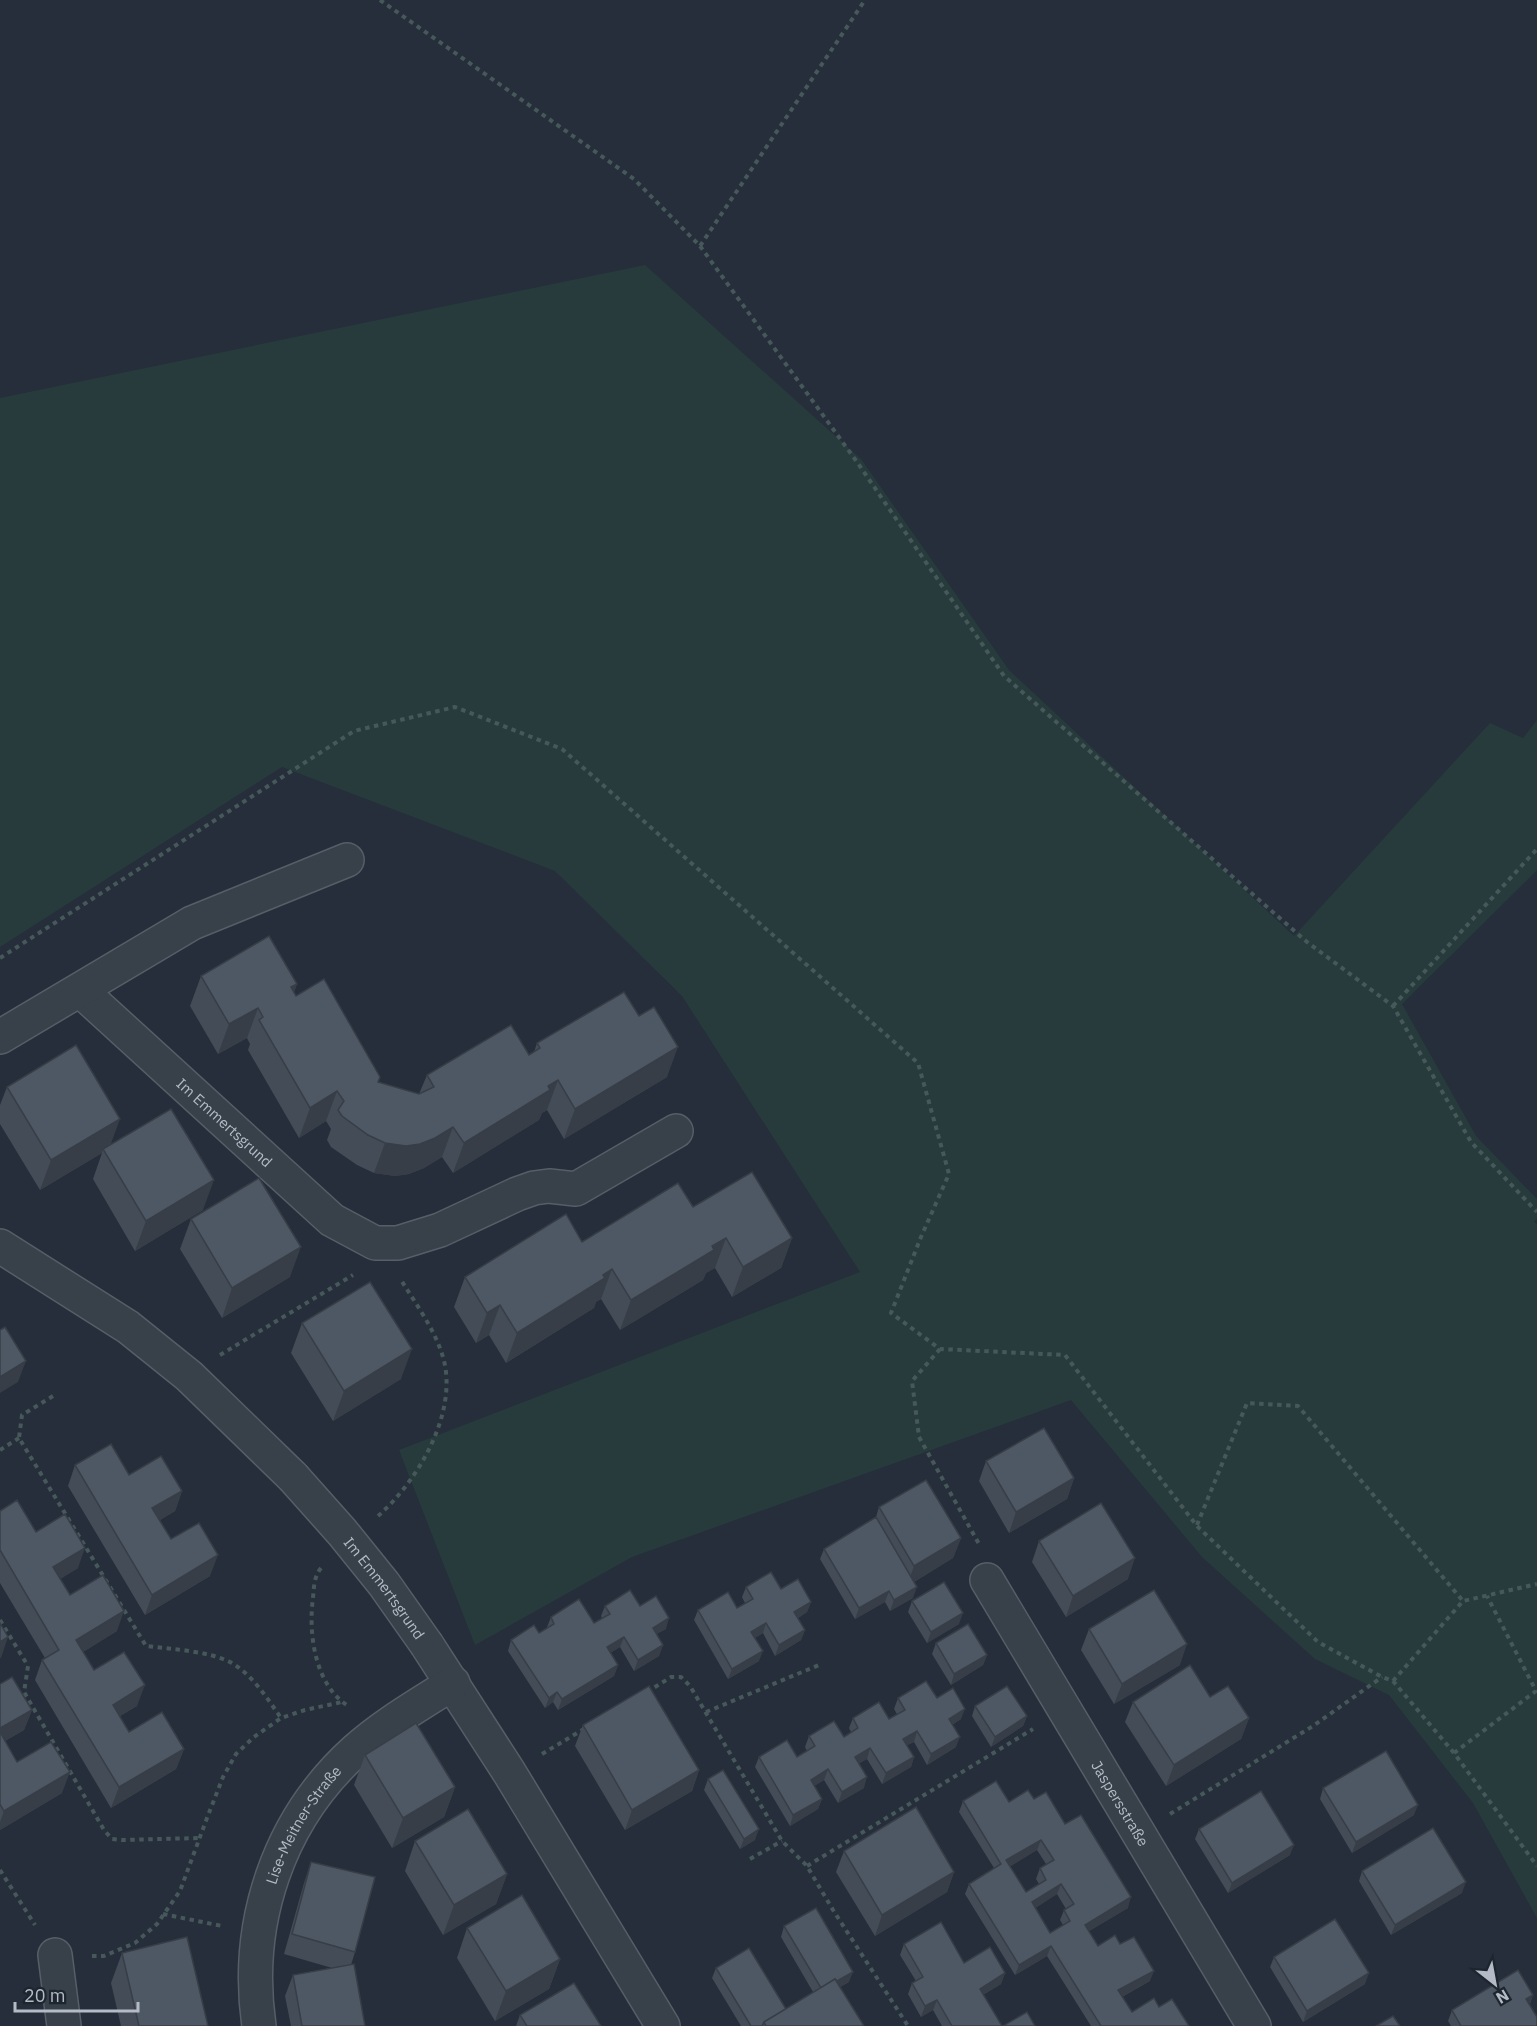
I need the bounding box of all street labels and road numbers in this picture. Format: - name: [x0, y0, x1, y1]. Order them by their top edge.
- street label: Im Emmertsgrund: [173, 1074, 277, 1171]
- street label: Im Emmertsgrund: [340, 1533, 429, 1643]
- street label: Jaspersstraße: [1088, 1757, 1153, 1849]
- street label: Lise-Meitner-Straße: [261, 1761, 345, 1886]

